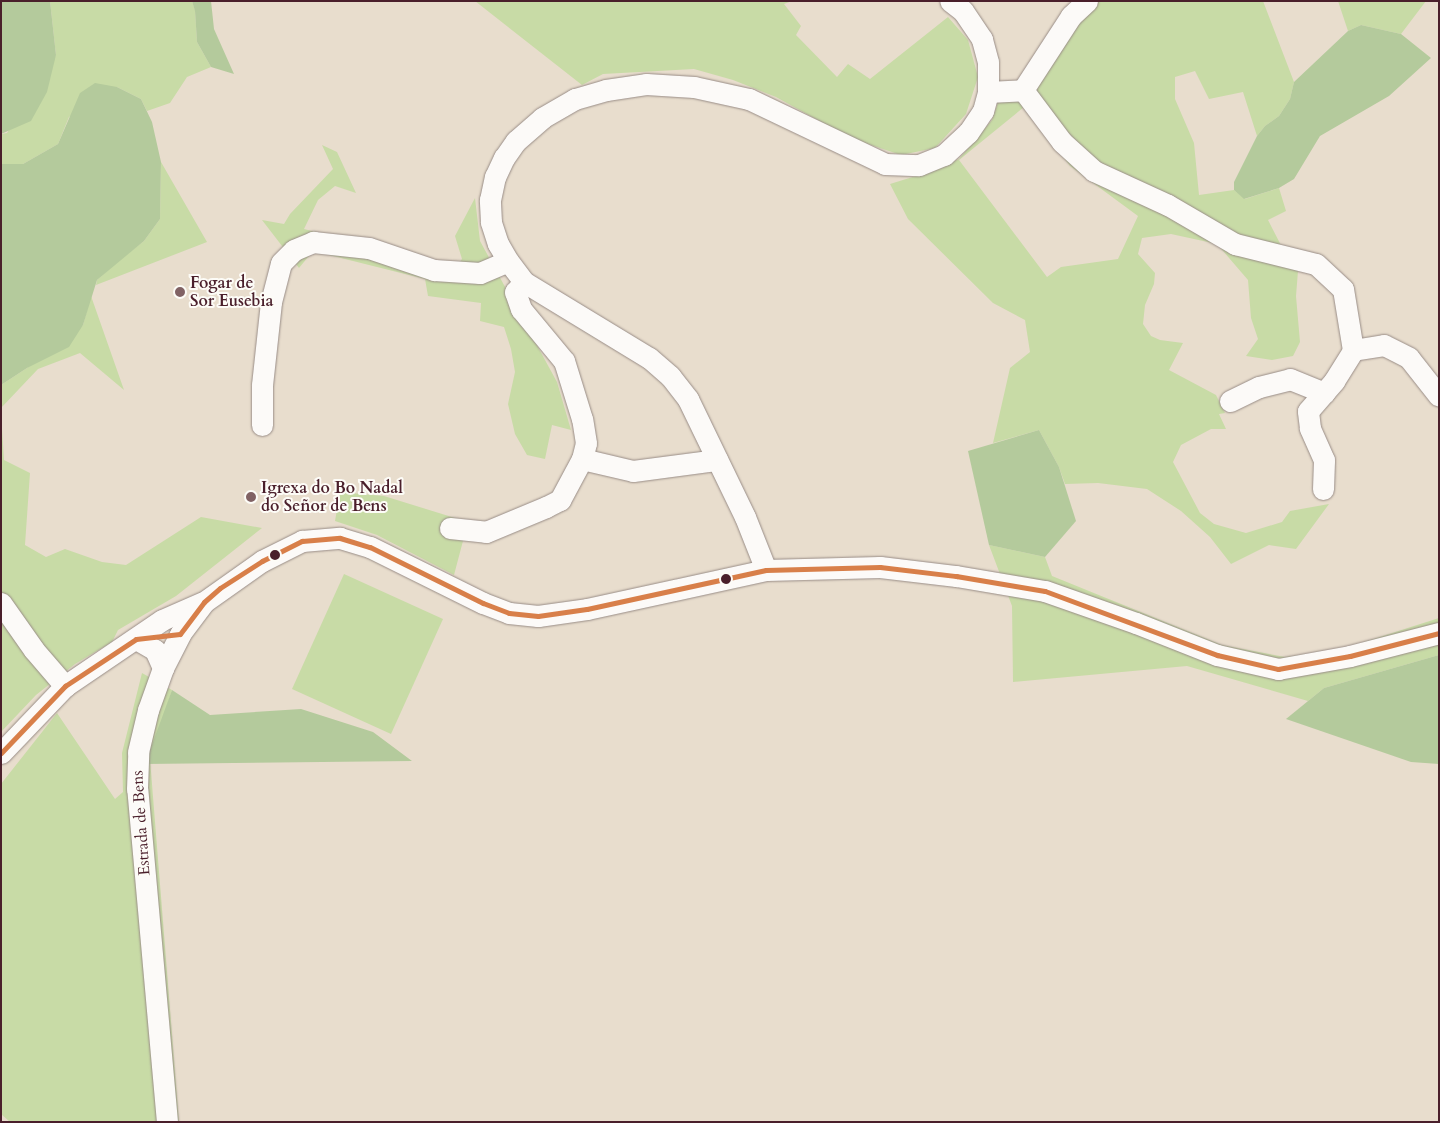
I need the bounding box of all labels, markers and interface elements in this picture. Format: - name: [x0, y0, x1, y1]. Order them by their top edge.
- place label: Fogar de Sor Eusebia: [190, 273, 273, 311]
- marker: Fogar de Sor Eusebia: [174, 286, 186, 298]
- place label: Igrexa do Bo Nadal do Señor de Bens: [261, 478, 403, 516]
- marker: Igrexa do Bo Nadal do Señor de Bens: [245, 491, 257, 503]
- unlabelled marker: [270, 550, 280, 560]
- unlabelled marker: [721, 574, 731, 584]
- street label: Estrada de Bens: [128, 770, 154, 876]

